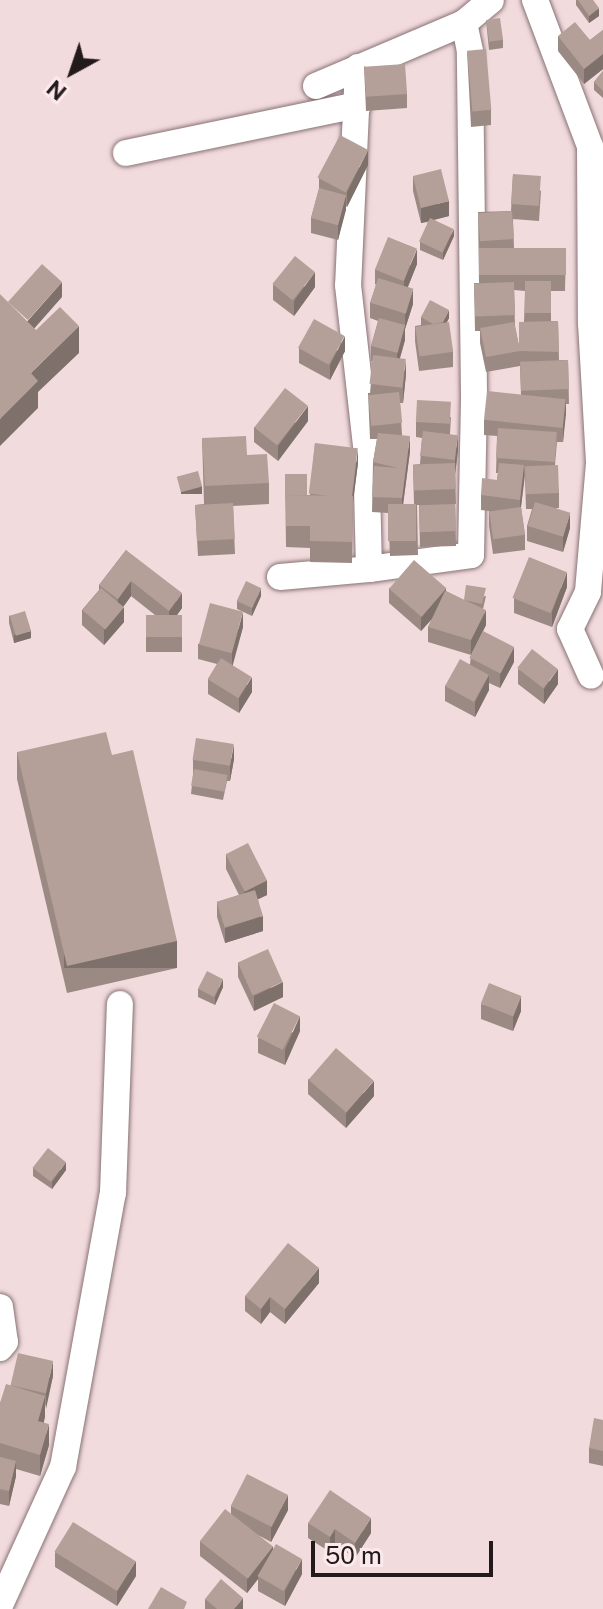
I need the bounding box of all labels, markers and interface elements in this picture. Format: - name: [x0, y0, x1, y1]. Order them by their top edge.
- north arrow: [32, 32, 112, 112]
- text: N: [42, 75, 72, 106]
- scale bar: [315, 1525, 497, 1575]
- text: 50 m: [325, 1541, 382, 1569]

